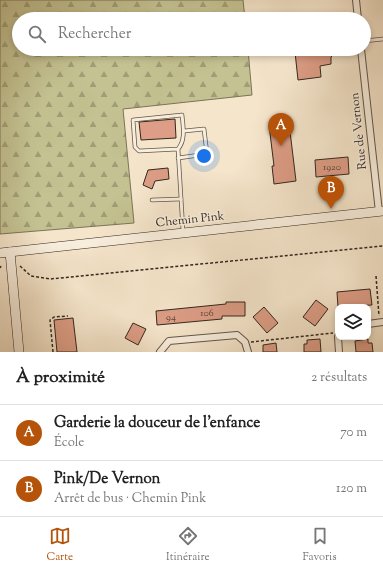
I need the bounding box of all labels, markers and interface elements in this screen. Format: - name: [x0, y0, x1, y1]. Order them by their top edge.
- search box: [12, 12, 371, 56]
- icon: search: [26, 23, 48, 45]
- text: Rechercher: [58, 24, 131, 45]
- street label: Rue de Vernon: [346, 92, 372, 170]
- pin: A: [268, 113, 294, 146]
- your location: [194, 146, 214, 166]
- house number: 1920: [323, 160, 341, 175]
- pin: B: [318, 176, 344, 209]
- street label: Chemin Pink: [155, 207, 226, 233]
- map controls: [335, 304, 371, 340]
- button: layers: [335, 304, 371, 340]
- house number: 106: [200, 306, 214, 321]
- house number: 94: [166, 310, 176, 325]
- text: À proximité: [16, 366, 105, 390]
- text: 2 résultats: [311, 369, 367, 387]
- text: Garderie la douceur de l'enfance: [54, 413, 260, 434]
- text: A: [24, 424, 34, 442]
- text: 70 m: [340, 424, 367, 442]
- text: École: [54, 434, 84, 452]
- text: Pink/De Vernon: [54, 469, 160, 490]
- text: B: [25, 480, 33, 498]
- text: 120 m: [336, 480, 367, 498]
- text: Arrêt de bus · Chemin Pink: [54, 490, 206, 508]
- tab: Carte: [46, 525, 73, 565]
- tab: Itinéraire: [166, 525, 210, 565]
- tab: Favoris: [303, 525, 336, 565]

